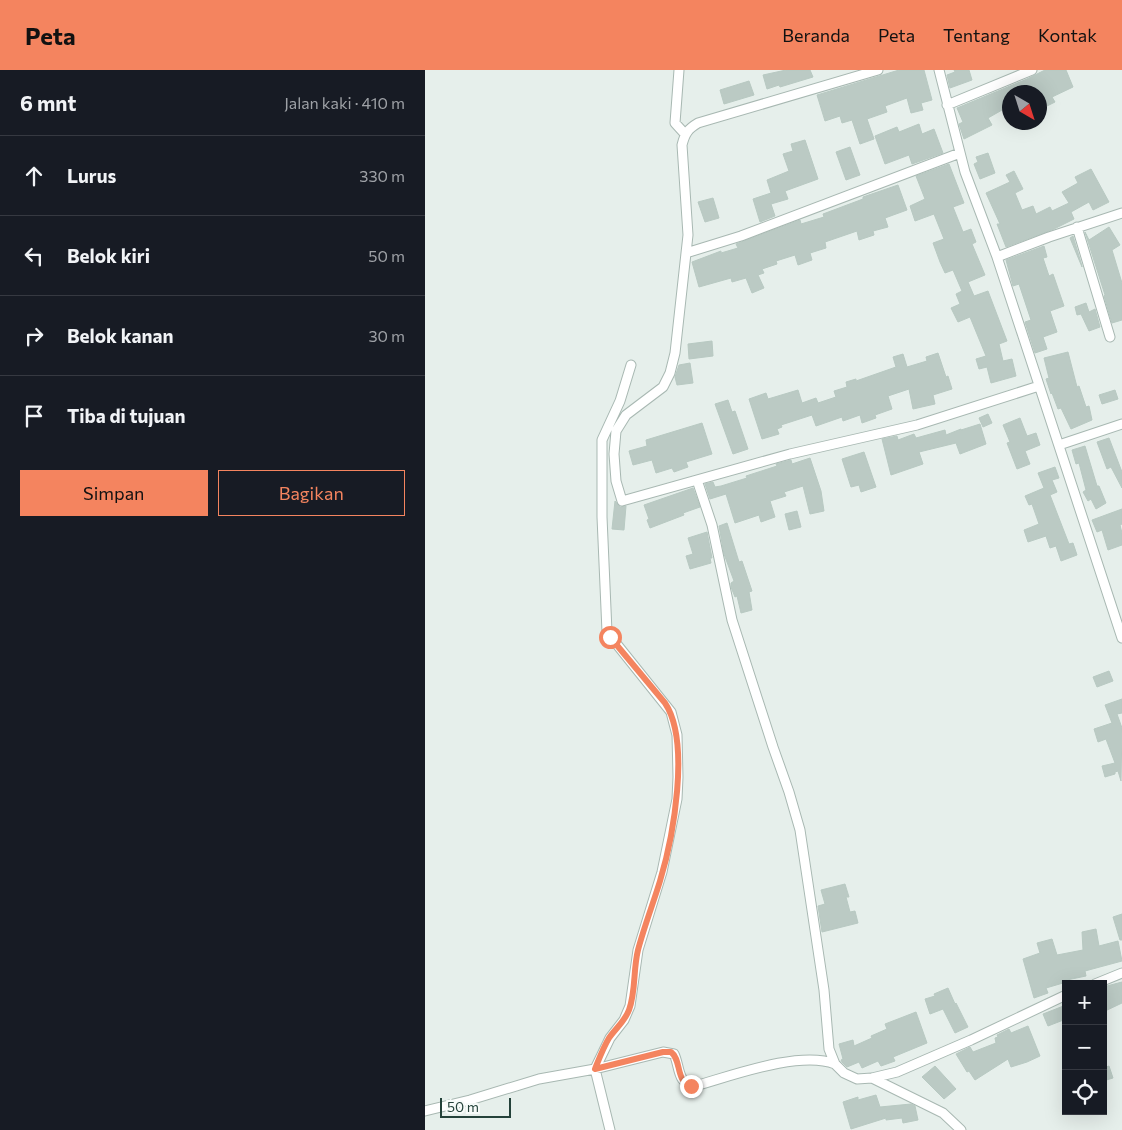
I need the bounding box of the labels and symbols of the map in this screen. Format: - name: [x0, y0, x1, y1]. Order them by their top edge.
- north arrow: [1002, 85, 1047, 130]
- route start: [599, 626, 622, 649]
- route end: [680, 1075, 703, 1098]
- scale bar: [440, 1095, 511, 1118]

